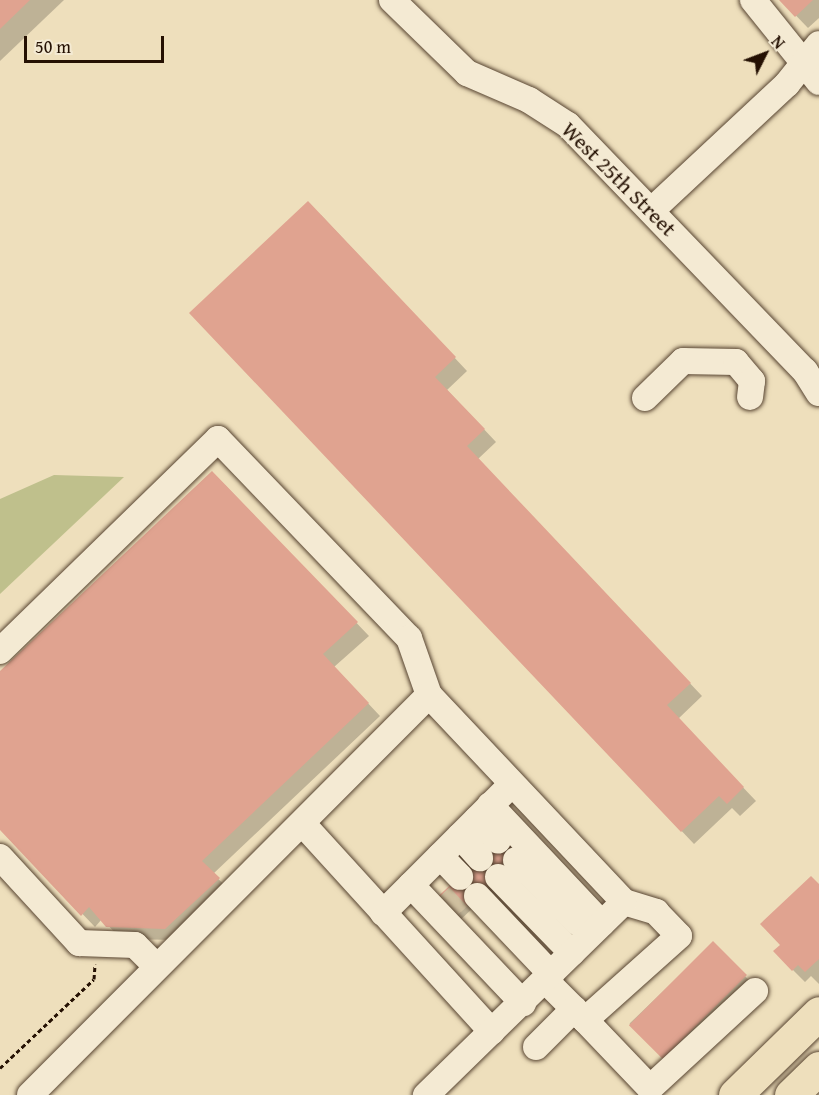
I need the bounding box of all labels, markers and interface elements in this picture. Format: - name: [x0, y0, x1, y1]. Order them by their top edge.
- scale bar: [27, 24, 166, 62]
- north arrow: [735, 24, 795, 84]
- text: N: [766, 30, 791, 54]
- text: 50 m: [35, 33, 71, 60]
- street label: West 25th Street: [556, 116, 682, 242]

